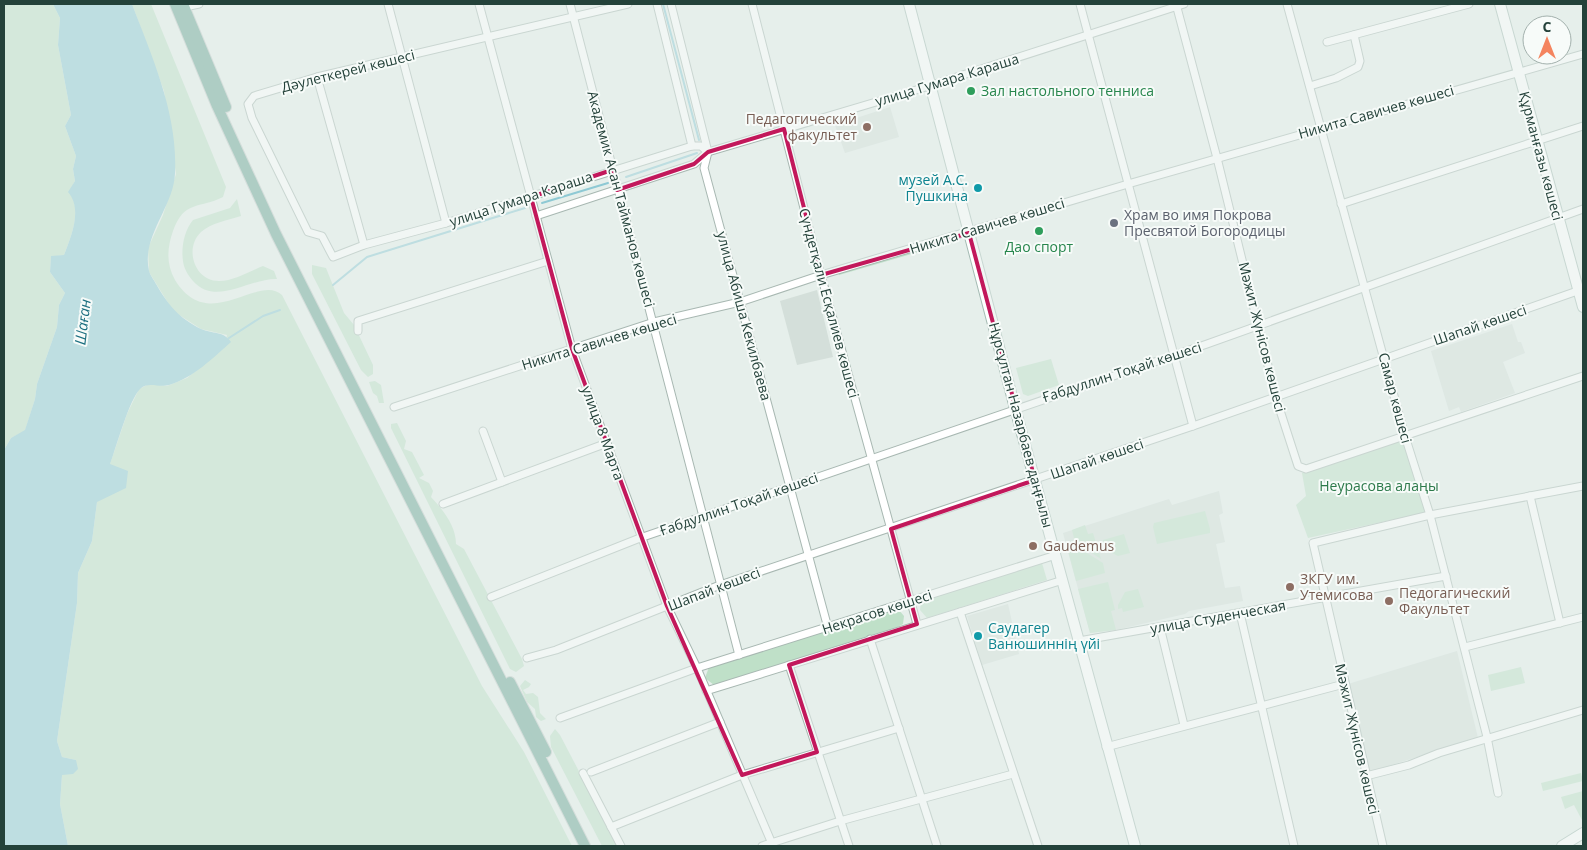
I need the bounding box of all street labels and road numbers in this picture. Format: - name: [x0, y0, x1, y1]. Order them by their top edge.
- street label: Дәулеткерей көшесі: [279, 45, 417, 96]
- street label: улица Гумара Караша: [873, 49, 1021, 110]
- street label: Никита Савичев көшесі: [1296, 80, 1456, 143]
- street label: Академик Асан Тайманов көшесі: [583, 89, 660, 309]
- street label: Құрманғазы көшесі: [1515, 89, 1568, 223]
- street label: улица Гумара Караша: [447, 166, 595, 231]
- street label: Никита Савичев көшесі: [907, 193, 1067, 258]
- street label: Сүндетқали Есқалиев көшесі: [795, 206, 864, 400]
- street label: улица Абиша Кекилбаева: [713, 229, 776, 403]
- street label: Мәжит Жүнісов көшесі: [1235, 260, 1290, 414]
- street label: Шапай көшесі: [1431, 300, 1529, 349]
- street label: Никита Савичев көшесі: [519, 309, 679, 374]
- street label: Нұрсұлтан Назарбаев даңғылы: [985, 320, 1058, 530]
- street label: Ғабдуллин Тоқай көшесі: [1040, 337, 1204, 406]
- street label: Самар көшесі: [1374, 350, 1417, 445]
- street label: улица 8 Марта: [578, 383, 629, 483]
- street label: Шапай көшесі: [1048, 434, 1146, 483]
- street label: Ғабдуллин Тоқай көшесі: [657, 467, 821, 540]
- street label: Шапай көшесі: [665, 562, 763, 615]
- street label: Некрасов көшесі: [819, 585, 934, 638]
- street label: улица Студенческая: [1149, 595, 1287, 638]
- street label: Мәжит Жүнісов көшесі: [1331, 662, 1384, 816]

